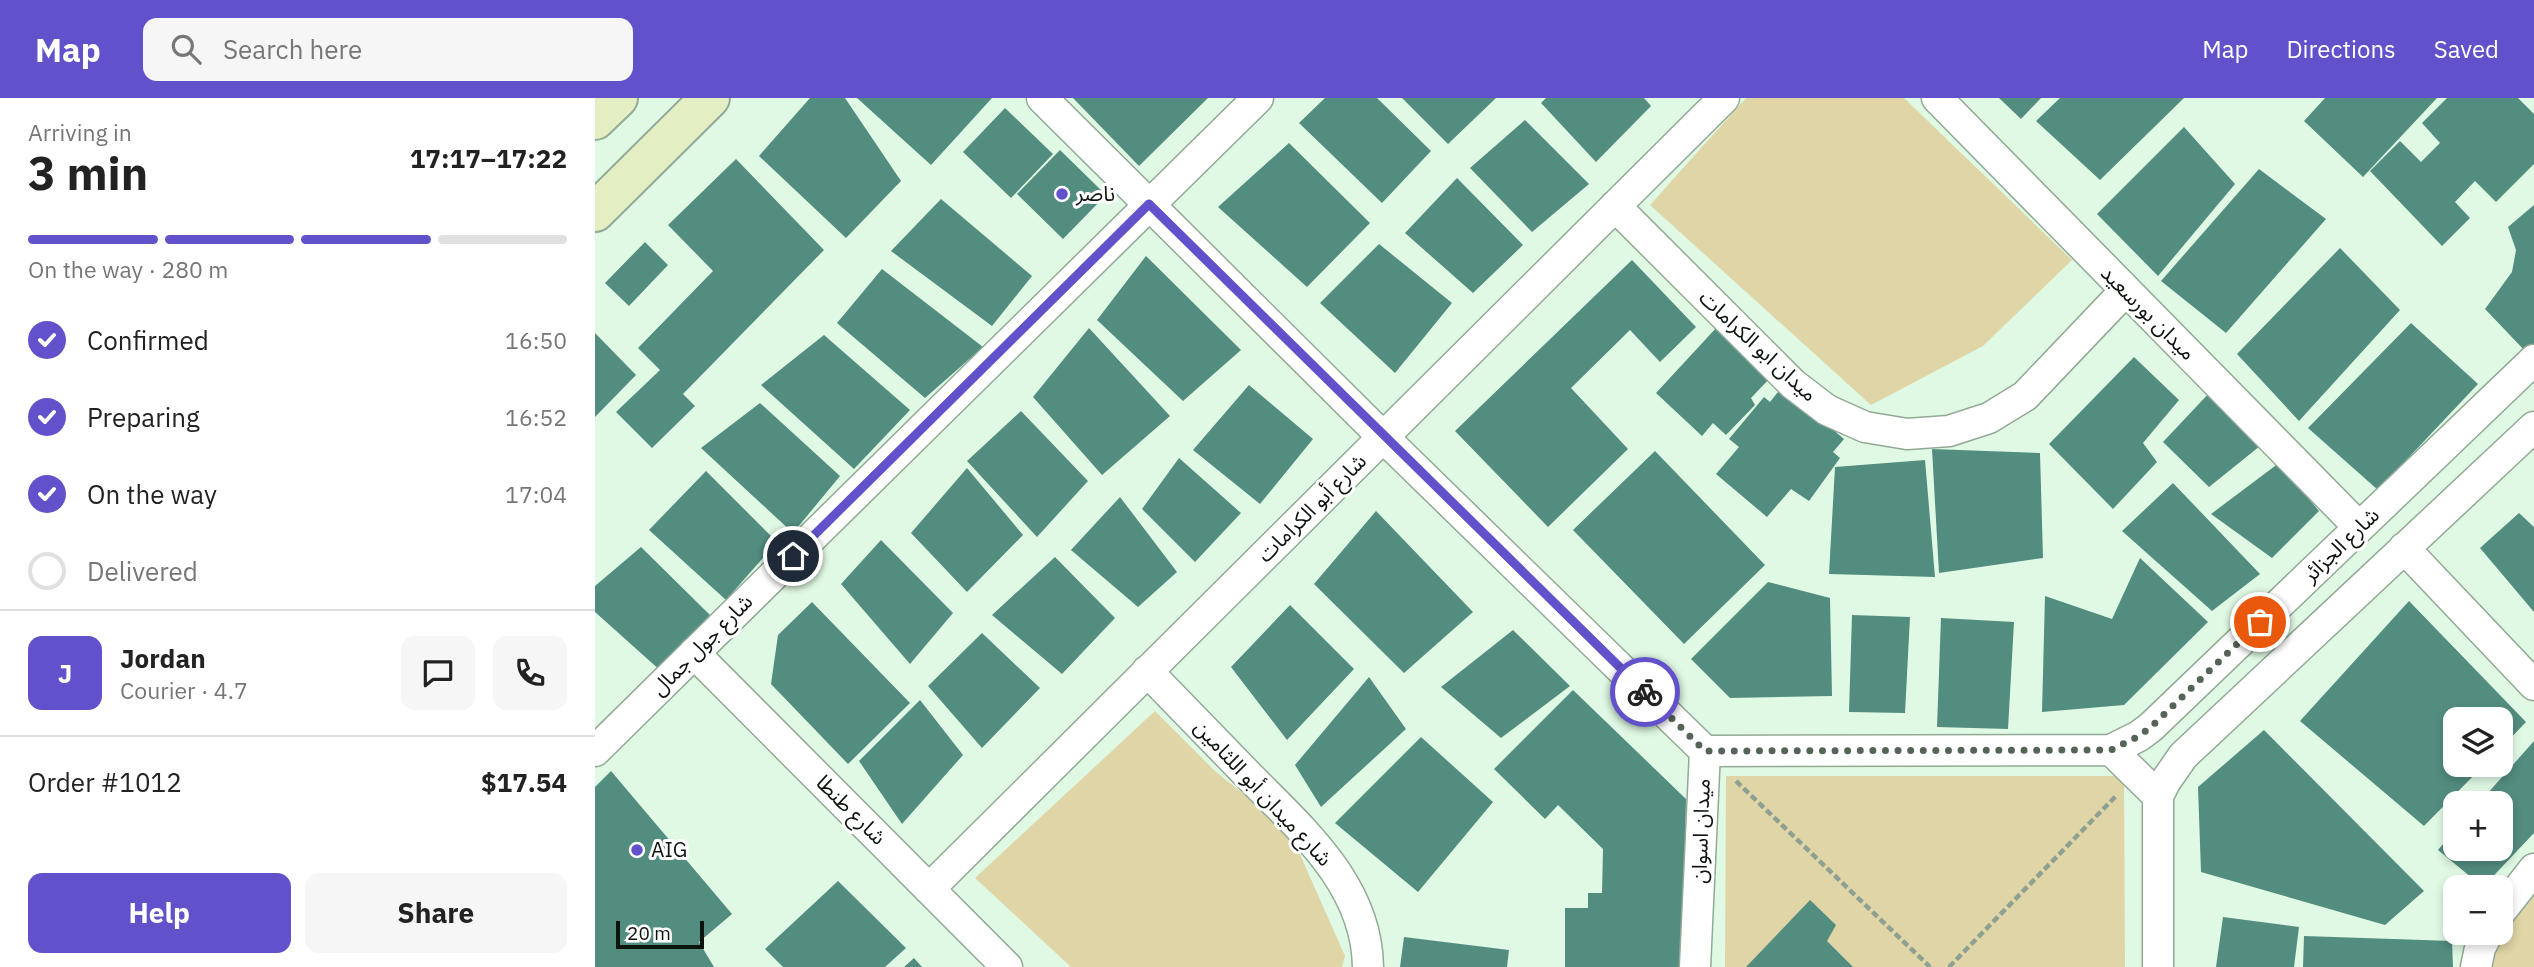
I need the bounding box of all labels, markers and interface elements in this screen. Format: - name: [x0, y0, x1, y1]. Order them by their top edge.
- search box: [143, 18, 633, 81]
- text: Map: [35, 28, 101, 71]
- icon: search: [167, 30, 205, 68]
- text: Search here: [223, 32, 362, 66]
- text: Map: [2202, 33, 2248, 65]
- text: Directions: [2286, 33, 2396, 65]
- text: Saved: [2434, 33, 2499, 65]
- text: Arriving in: [28, 117, 132, 147]
- text: 17:17–17:22: [410, 141, 567, 175]
- text: 3 min: [28, 143, 148, 203]
- place label: ناصر: [1075, 179, 1115, 207]
- marker: ناصر: [1054, 186, 1070, 202]
- text: On the way · 280 m: [28, 254, 228, 284]
- street label: ميدان بورسعيد: [2095, 259, 2202, 366]
- street label: ميدان ابو الكرامات: [1694, 283, 1824, 407]
- icon: check: [28, 321, 66, 359]
- text: Confirmed: [87, 323, 209, 357]
- text: 16:50: [505, 325, 567, 355]
- icon: check: [28, 398, 66, 436]
- text: Preparing: [87, 400, 200, 434]
- text: 16:52: [505, 402, 567, 432]
- street label: شارع أبو الكرامات: [1251, 447, 1373, 569]
- icon: check: [28, 475, 66, 513]
- text: On the way: [87, 477, 217, 511]
- text: 17:04: [505, 479, 567, 509]
- street label: شارع الجزائر: [2295, 501, 2386, 590]
- pin: [763, 526, 823, 586]
- icon: home: [774, 537, 812, 575]
- text: Delivered: [87, 554, 198, 588]
- street label: شارع جول جمال: [644, 587, 760, 703]
- pin: [2230, 592, 2290, 652]
- icon: bag: [2241, 603, 2279, 641]
- button: chat: [401, 636, 475, 710]
- button: phone: [493, 636, 567, 710]
- text: Jordan: [120, 641, 206, 675]
- text: J: [58, 656, 72, 690]
- courier: [1610, 657, 1680, 727]
- icon: bike: [1626, 673, 1664, 711]
- text: Courier · 4.7: [120, 675, 248, 705]
- map controls: [2443, 707, 2513, 945]
- button: layers: [2443, 707, 2513, 777]
- street label: شارع ميدان أبو اللثامين: [1187, 713, 1339, 873]
- text: Order #1012: [28, 765, 182, 799]
- text: $17.54: [481, 765, 567, 799]
- street label: شارع طنطا: [809, 768, 893, 852]
- street label: ميدان اسوان: [1684, 778, 1716, 884]
- button: +: [2443, 791, 2513, 861]
- place label: AIG: [651, 835, 687, 863]
- marker: AIG: [629, 842, 645, 858]
- button: Help: [28, 873, 291, 953]
- button: Share: [305, 873, 567, 953]
- button: −: [2443, 875, 2513, 945]
- scale bar: [616, 918, 703, 950]
- text: 20 m: [627, 921, 671, 945]

